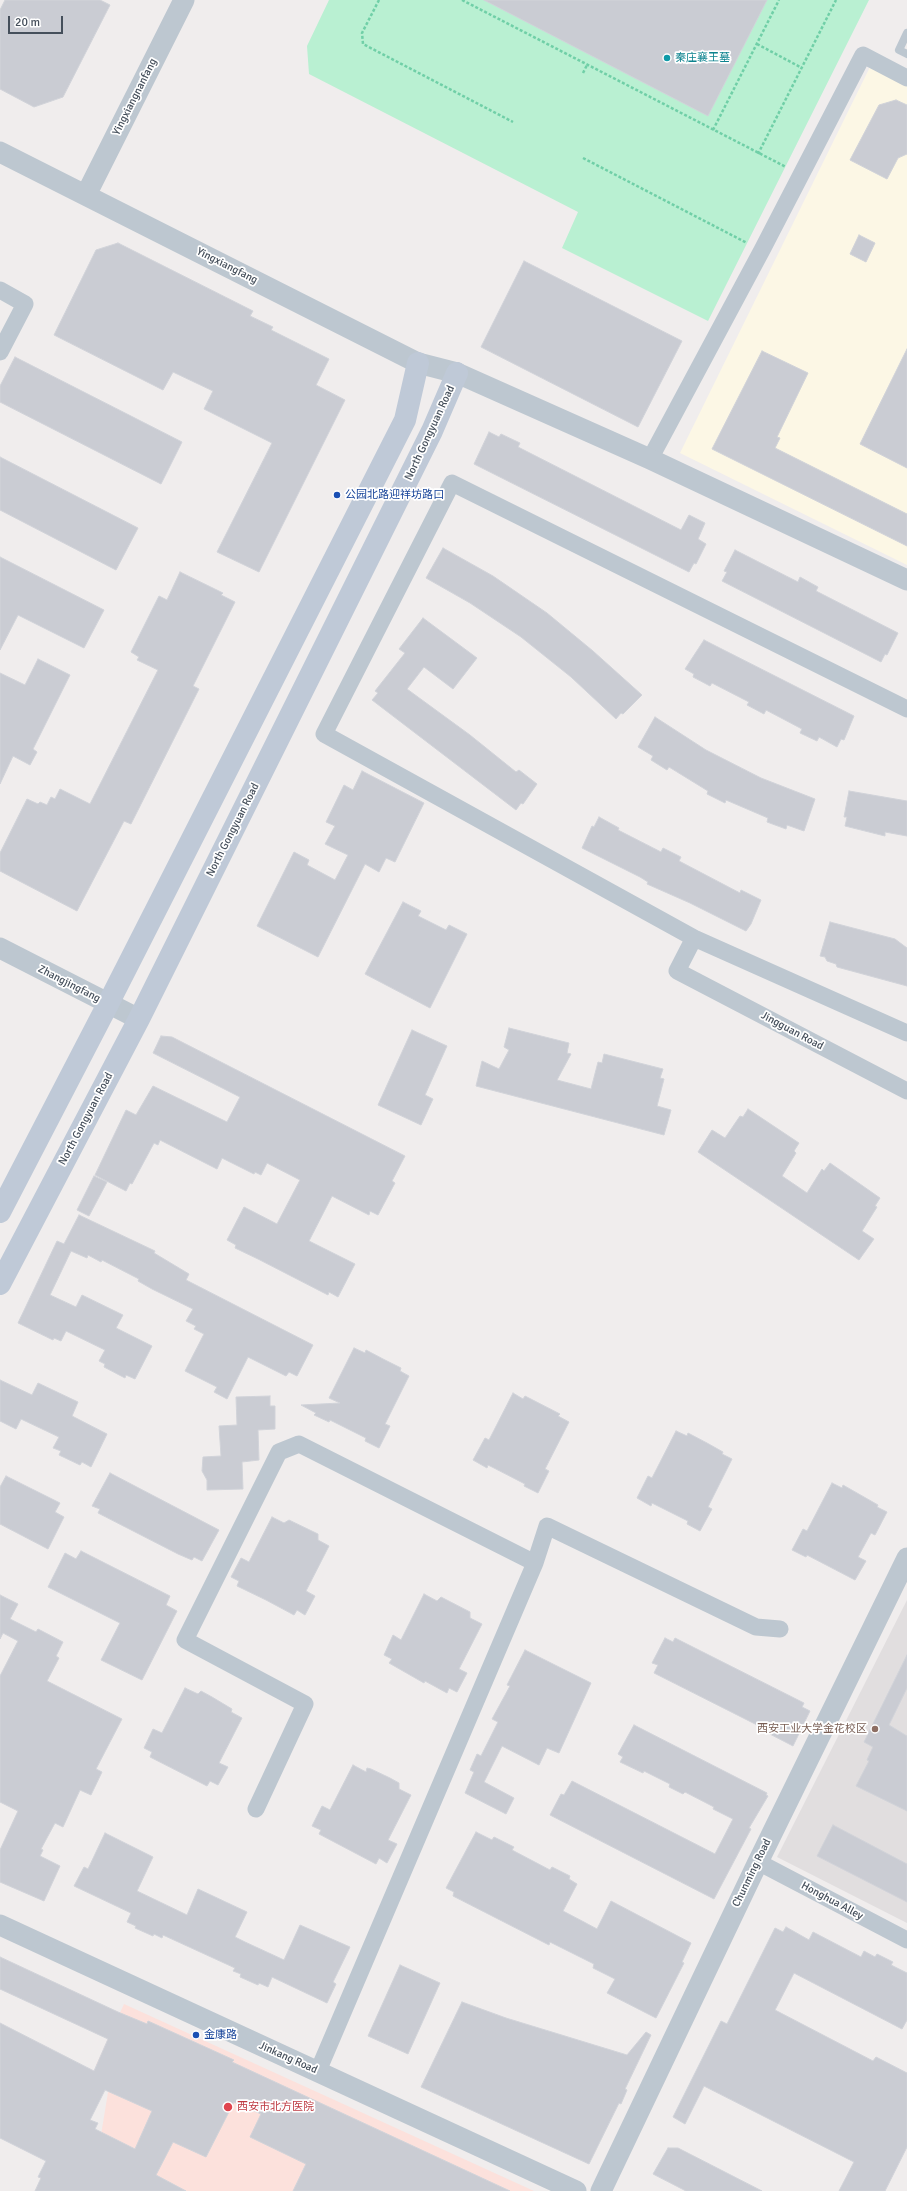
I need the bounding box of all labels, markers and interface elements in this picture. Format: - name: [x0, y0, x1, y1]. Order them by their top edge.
- scale bar: [10, 8, 65, 34]
- text: 20 m: [15, 15, 40, 30]
- place label: 秦庄襄王墓: [675, 51, 730, 65]
- marker: 秦庄襄王墓: [662, 53, 672, 63]
- street label: Yingxiangnanfang: [110, 56, 160, 138]
- street label: Yingxiangfang: [194, 245, 260, 287]
- street label: North Gongyuan Road: [402, 384, 458, 482]
- place label: 公园北路迎祥坊路口: [345, 488, 444, 502]
- marker: 公园北路迎祥坊路口: [332, 490, 342, 500]
- street label: North Gongyuan Road: [204, 781, 262, 879]
- street label: Zhangjingfang: [36, 963, 102, 1005]
- street label: Jingguan Road: [758, 1009, 826, 1053]
- street label: North Gongyuan Road: [56, 1070, 116, 1168]
- place label: 西安工业大学金花校区: [757, 1722, 867, 1736]
- marker: 西安工业大学金花校区: [870, 1724, 880, 1734]
- street label: Chunming Road: [730, 1837, 774, 1909]
- street label: Honghua Alley: [799, 1879, 865, 1923]
- place label: 金康路: [204, 2028, 237, 2042]
- marker: 金康路: [191, 2030, 201, 2040]
- street label: Jinkang Road: [257, 2039, 319, 2077]
- place label: 西安市北方医院: [237, 2100, 314, 2114]
- marker: 西安市北方医院: [222, 2101, 234, 2113]

